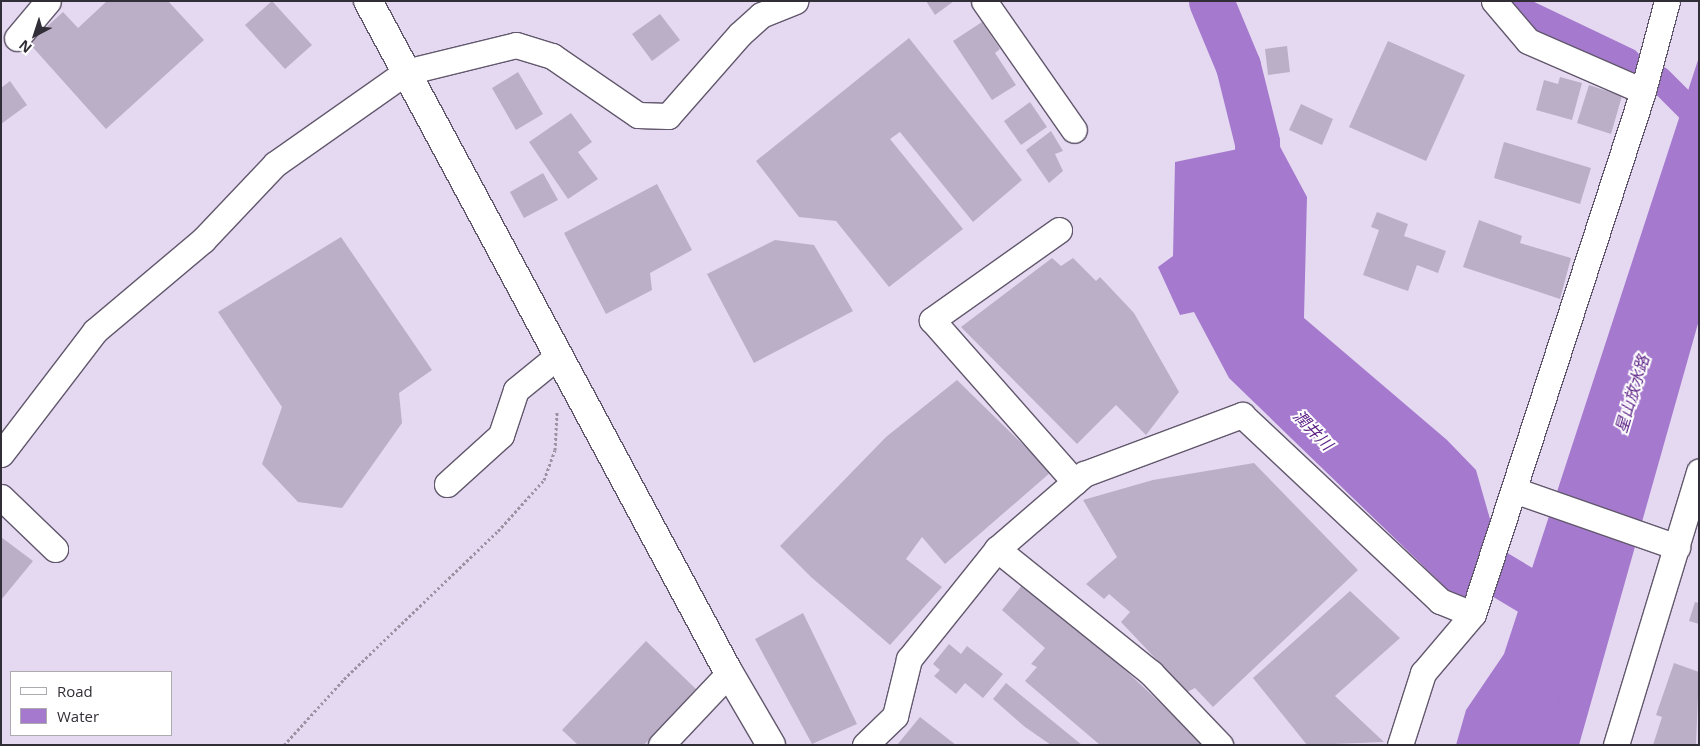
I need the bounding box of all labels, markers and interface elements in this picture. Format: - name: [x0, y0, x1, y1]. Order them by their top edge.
- north arrow: [10, 10, 60, 60]
- text: N: [15, 36, 36, 58]
- water label: 星山放水路: [1611, 353, 1653, 435]
- water label: 潤井川: [1289, 406, 1337, 454]
- legend: [10, 671, 172, 736]
- text: Road: [57, 681, 93, 701]
- text: Water: [57, 706, 99, 726]

